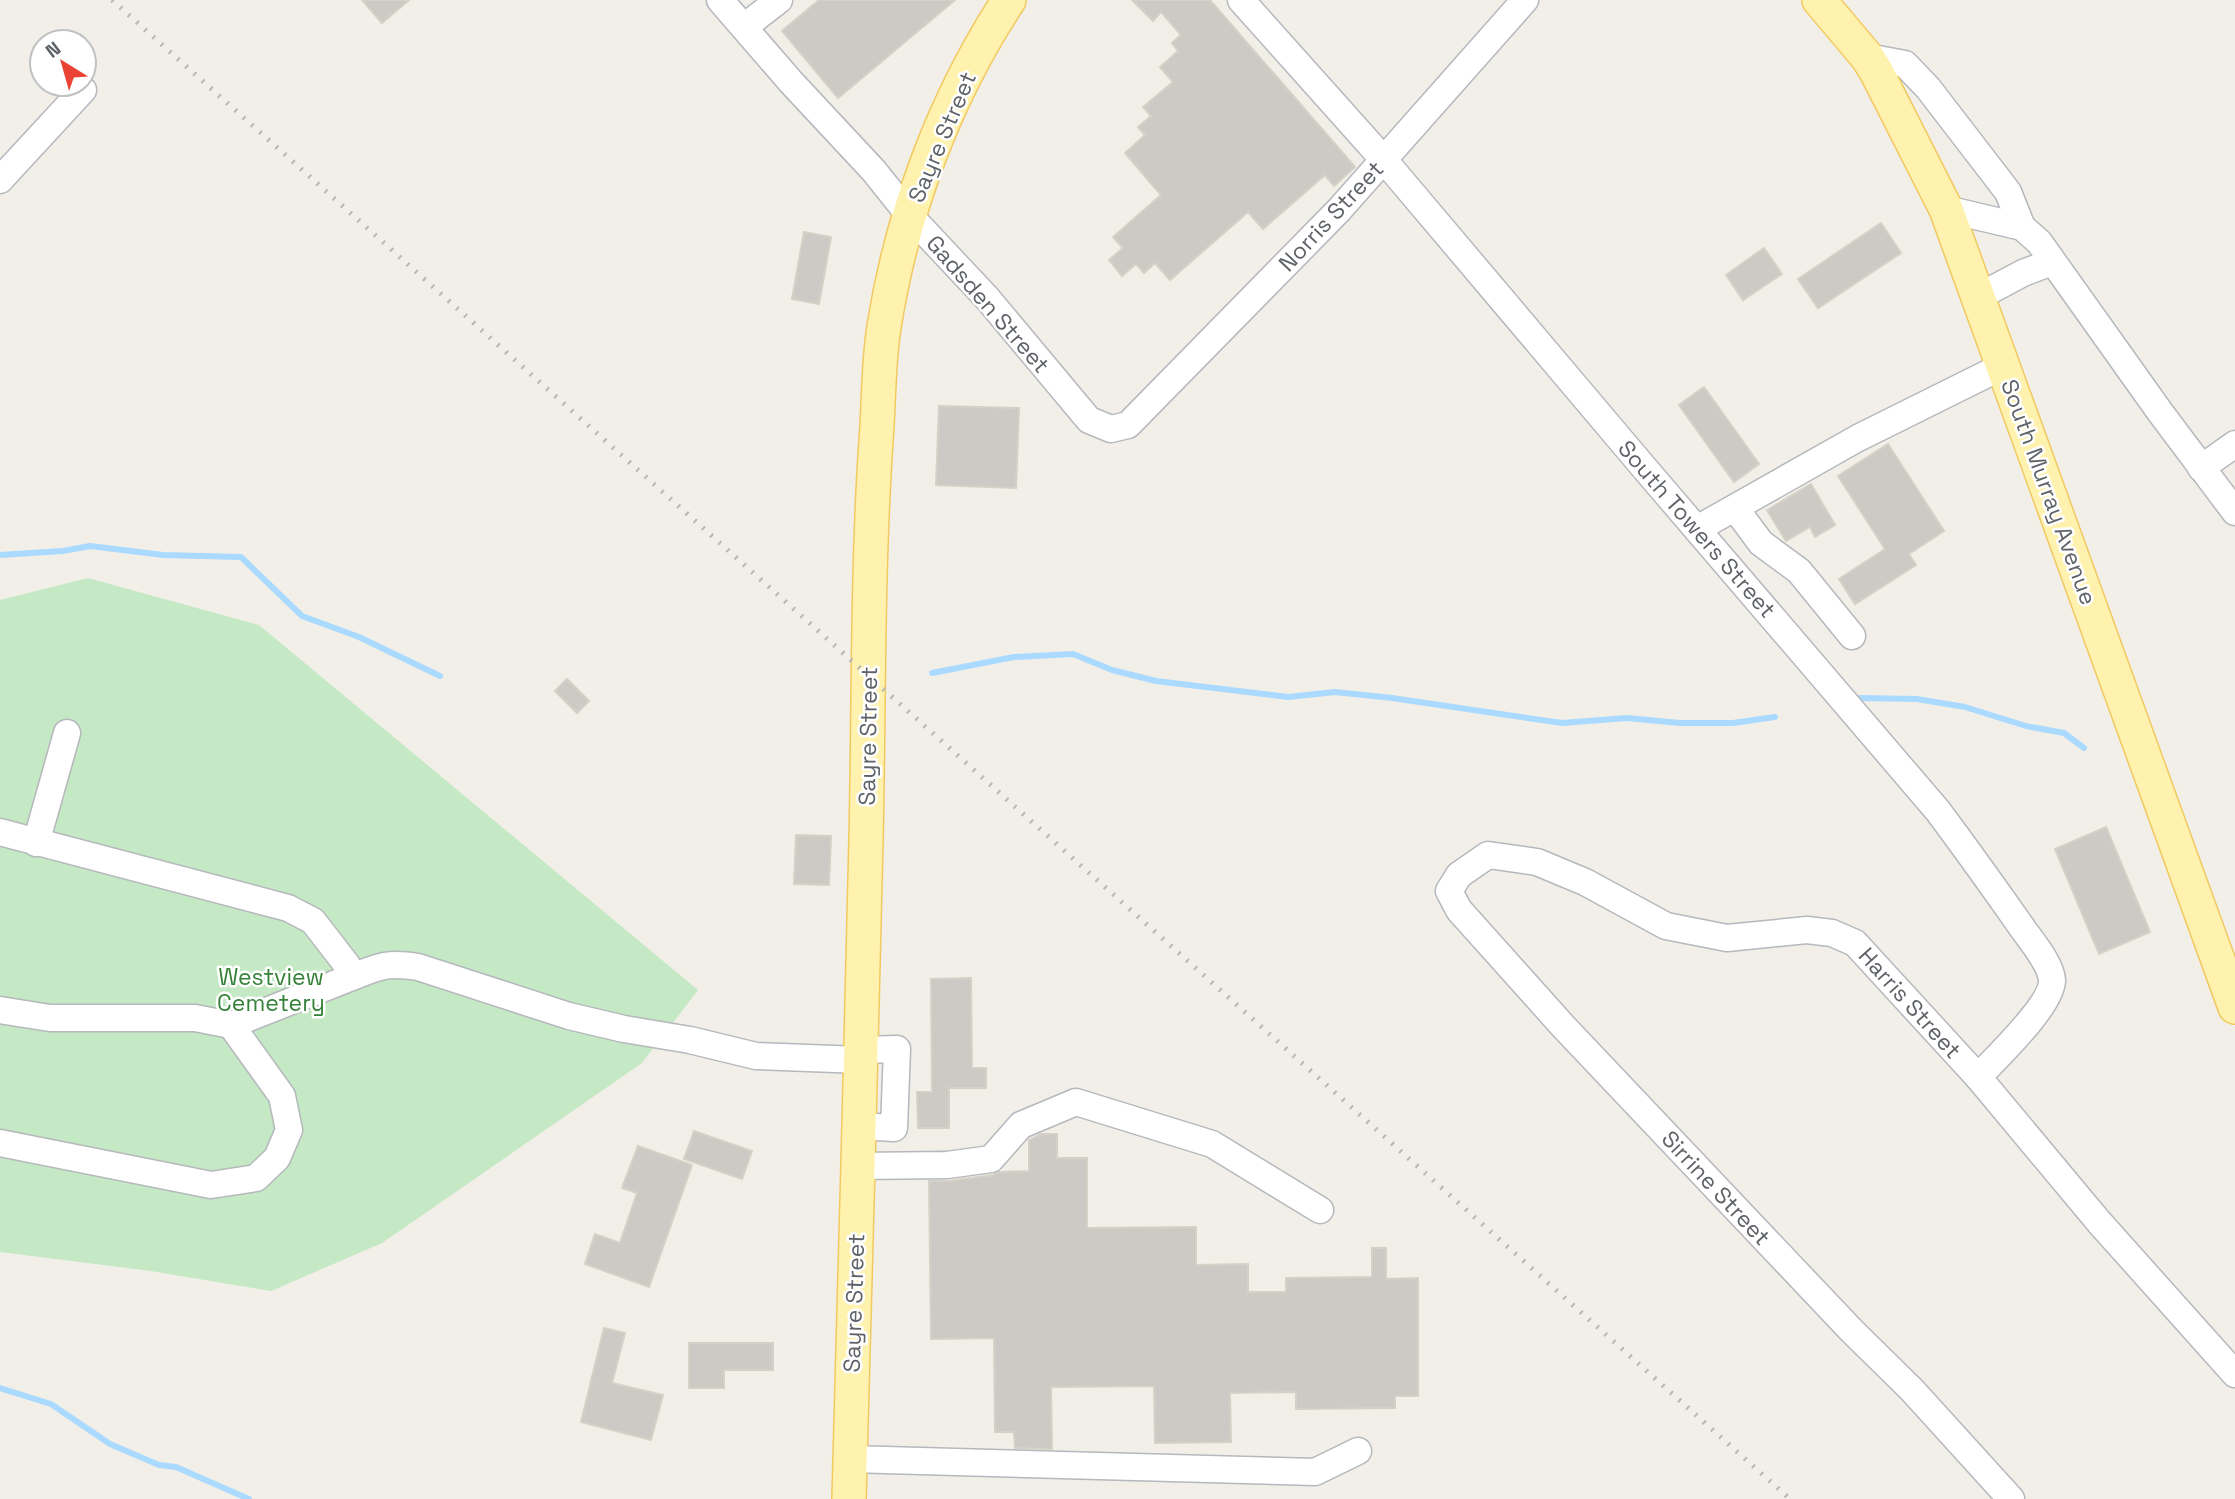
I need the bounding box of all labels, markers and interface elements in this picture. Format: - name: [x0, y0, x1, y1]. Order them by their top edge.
- north arrow: [28, 28, 98, 98]
- text: N: [40, 36, 66, 64]
- street label: Sayre Street: [901, 67, 983, 207]
- street label: Norris Street: [1272, 154, 1390, 278]
- street label: Gadsden Street: [920, 229, 1056, 379]
- street label: South Murray Avenue: [1994, 375, 2104, 609]
- street label: South Towers Street: [1611, 434, 1783, 624]
- street label: Sayre Street: [852, 666, 884, 806]
- street label: Harris Street: [1852, 941, 1968, 1065]
- park label: Westview Cemetery: [217, 962, 325, 1018]
- street label: Sirrine Street: [1655, 1124, 1777, 1252]
- street label: Sayre Street: [837, 1233, 871, 1373]

